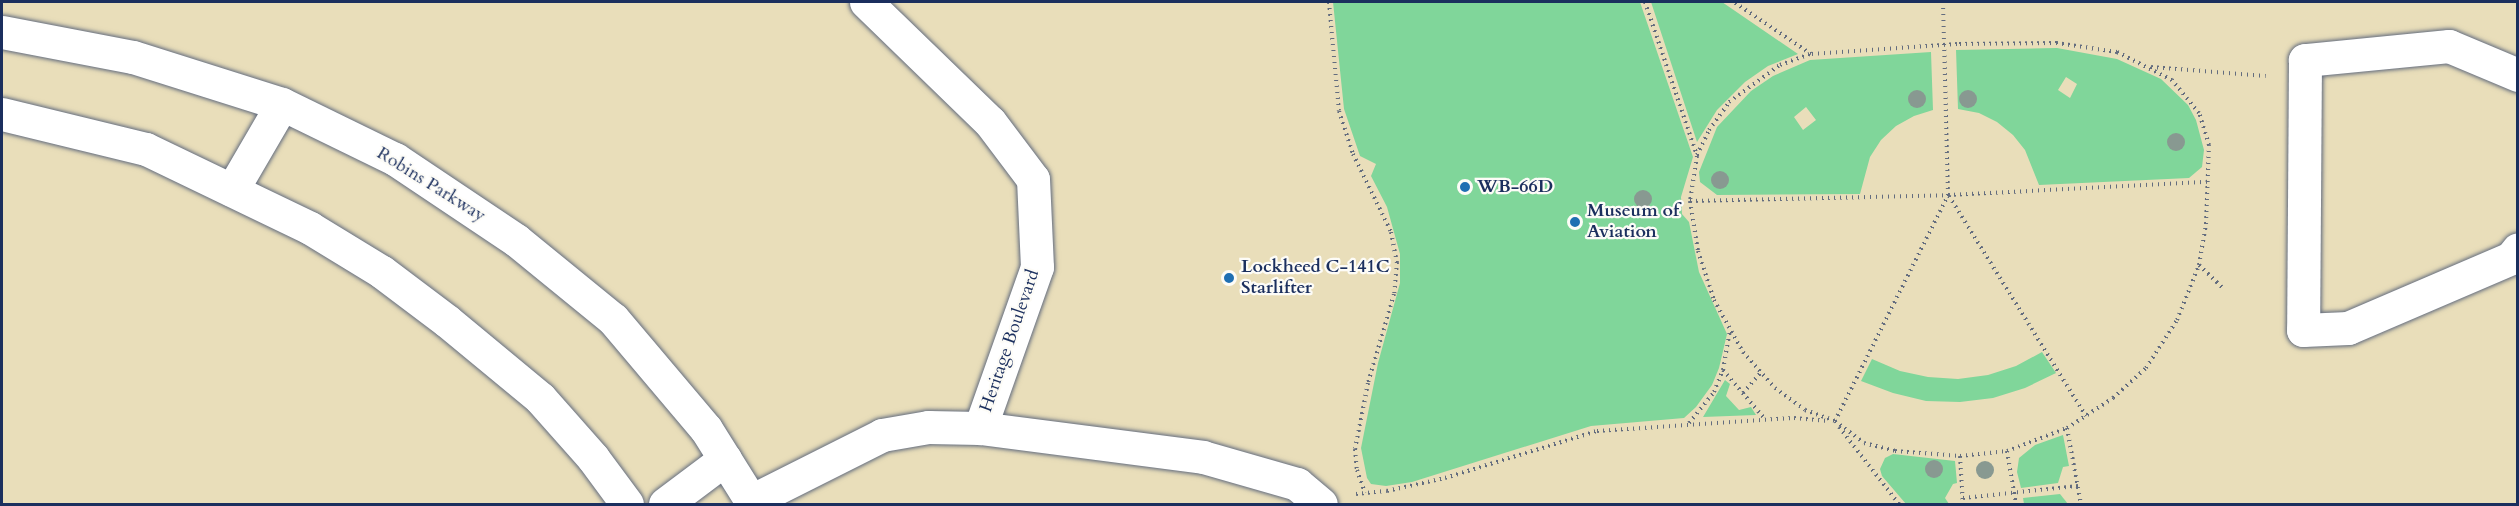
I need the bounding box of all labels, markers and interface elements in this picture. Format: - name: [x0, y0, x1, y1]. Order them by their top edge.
- street label: Robins Parkway: [373, 143, 489, 227]
- place label: WB-66D: [1477, 176, 1553, 198]
- marker: WB-66D: [1458, 180, 1472, 194]
- place label: Museum of Aviation: [1587, 201, 1679, 244]
- marker: Museum of Aviation: [1568, 215, 1582, 229]
- place label: Lockheed C-141C Starlifter: [1241, 257, 1390, 300]
- street label: Heritage Boulevard: [976, 267, 1044, 415]
- marker: Lockheed C-141C Starlifter: [1222, 271, 1236, 285]

